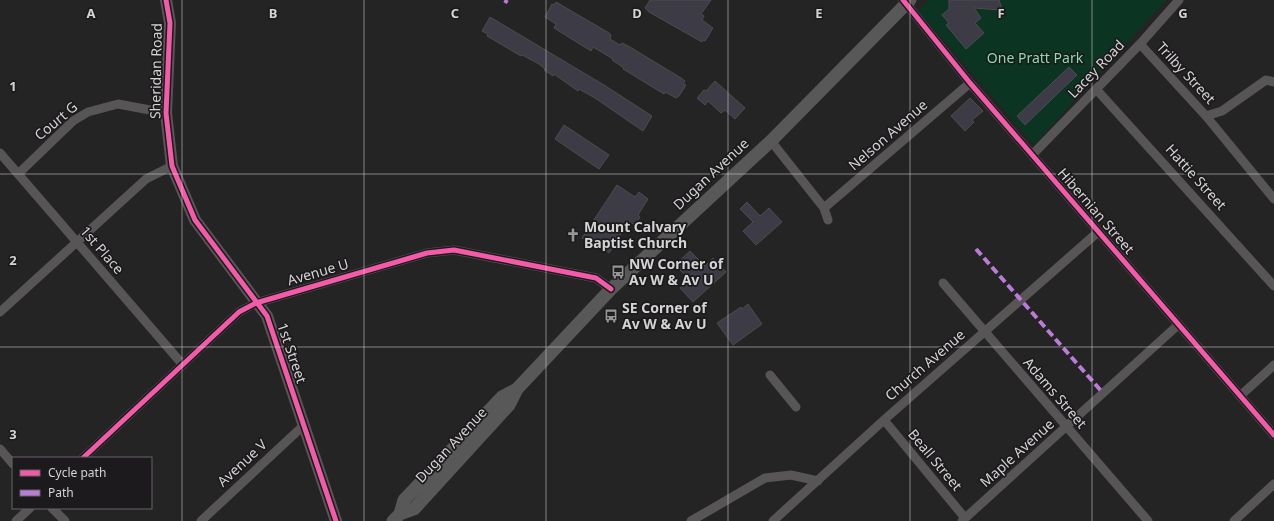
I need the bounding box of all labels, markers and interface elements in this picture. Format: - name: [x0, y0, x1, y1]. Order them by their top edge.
- text: A: [87, 4, 96, 22]
- text: B: [269, 4, 277, 22]
- text: C: [451, 4, 459, 22]
- text: D: [632, 4, 642, 22]
- text: E: [815, 4, 823, 22]
- text: F: [997, 4, 1005, 22]
- text: G: [1178, 4, 1188, 22]
- street label: Sheridan Road: [145, 23, 166, 119]
- street label: Lacey Road: [1063, 35, 1128, 102]
- street label: Trilby Street: [1153, 38, 1220, 108]
- park label: One Pratt Park: [987, 48, 1084, 67]
- text: 1: [9, 77, 17, 95]
- street label: Nelson Avenue: [844, 95, 931, 174]
- street label: Court G: [30, 97, 81, 144]
- street label: Dugan Avenue: [669, 134, 753, 214]
- street label: Hattie Street: [1162, 140, 1231, 214]
- street label: Hibernian Street: [1054, 164, 1139, 258]
- place label: Mount Calvary Baptist Church: [584, 217, 687, 252]
- street label: 1st Place: [76, 222, 129, 278]
- church icon: Mount Calvary Baptist Church: [565, 227, 581, 243]
- text: 2: [9, 251, 17, 269]
- street label: Avenue U: [285, 254, 351, 289]
- place label: NW Corner of Av W & Av U: [629, 254, 725, 289]
- bus stop icon: NW Corner of Av W & Av U: [610, 264, 626, 280]
- place label: SE Corner of Av W & Av U: [622, 298, 708, 333]
- bus stop icon: SE Corner of Av W & Av U: [603, 308, 619, 324]
- street label: 1st Street: [273, 320, 312, 385]
- street label: Church Avenue: [881, 325, 969, 405]
- street label: Adams Street: [1019, 353, 1091, 432]
- street label: Dugan Avenue: [411, 403, 491, 487]
- street label: Maple Avenue: [976, 414, 1058, 491]
- text: 3: [9, 425, 17, 443]
- street label: Beall Street: [904, 425, 967, 494]
- street label: Avenue V: [213, 434, 271, 490]
- legend: [12, 457, 152, 509]
- text: Cycle path: [48, 464, 106, 481]
- text: Path: [48, 484, 74, 501]

